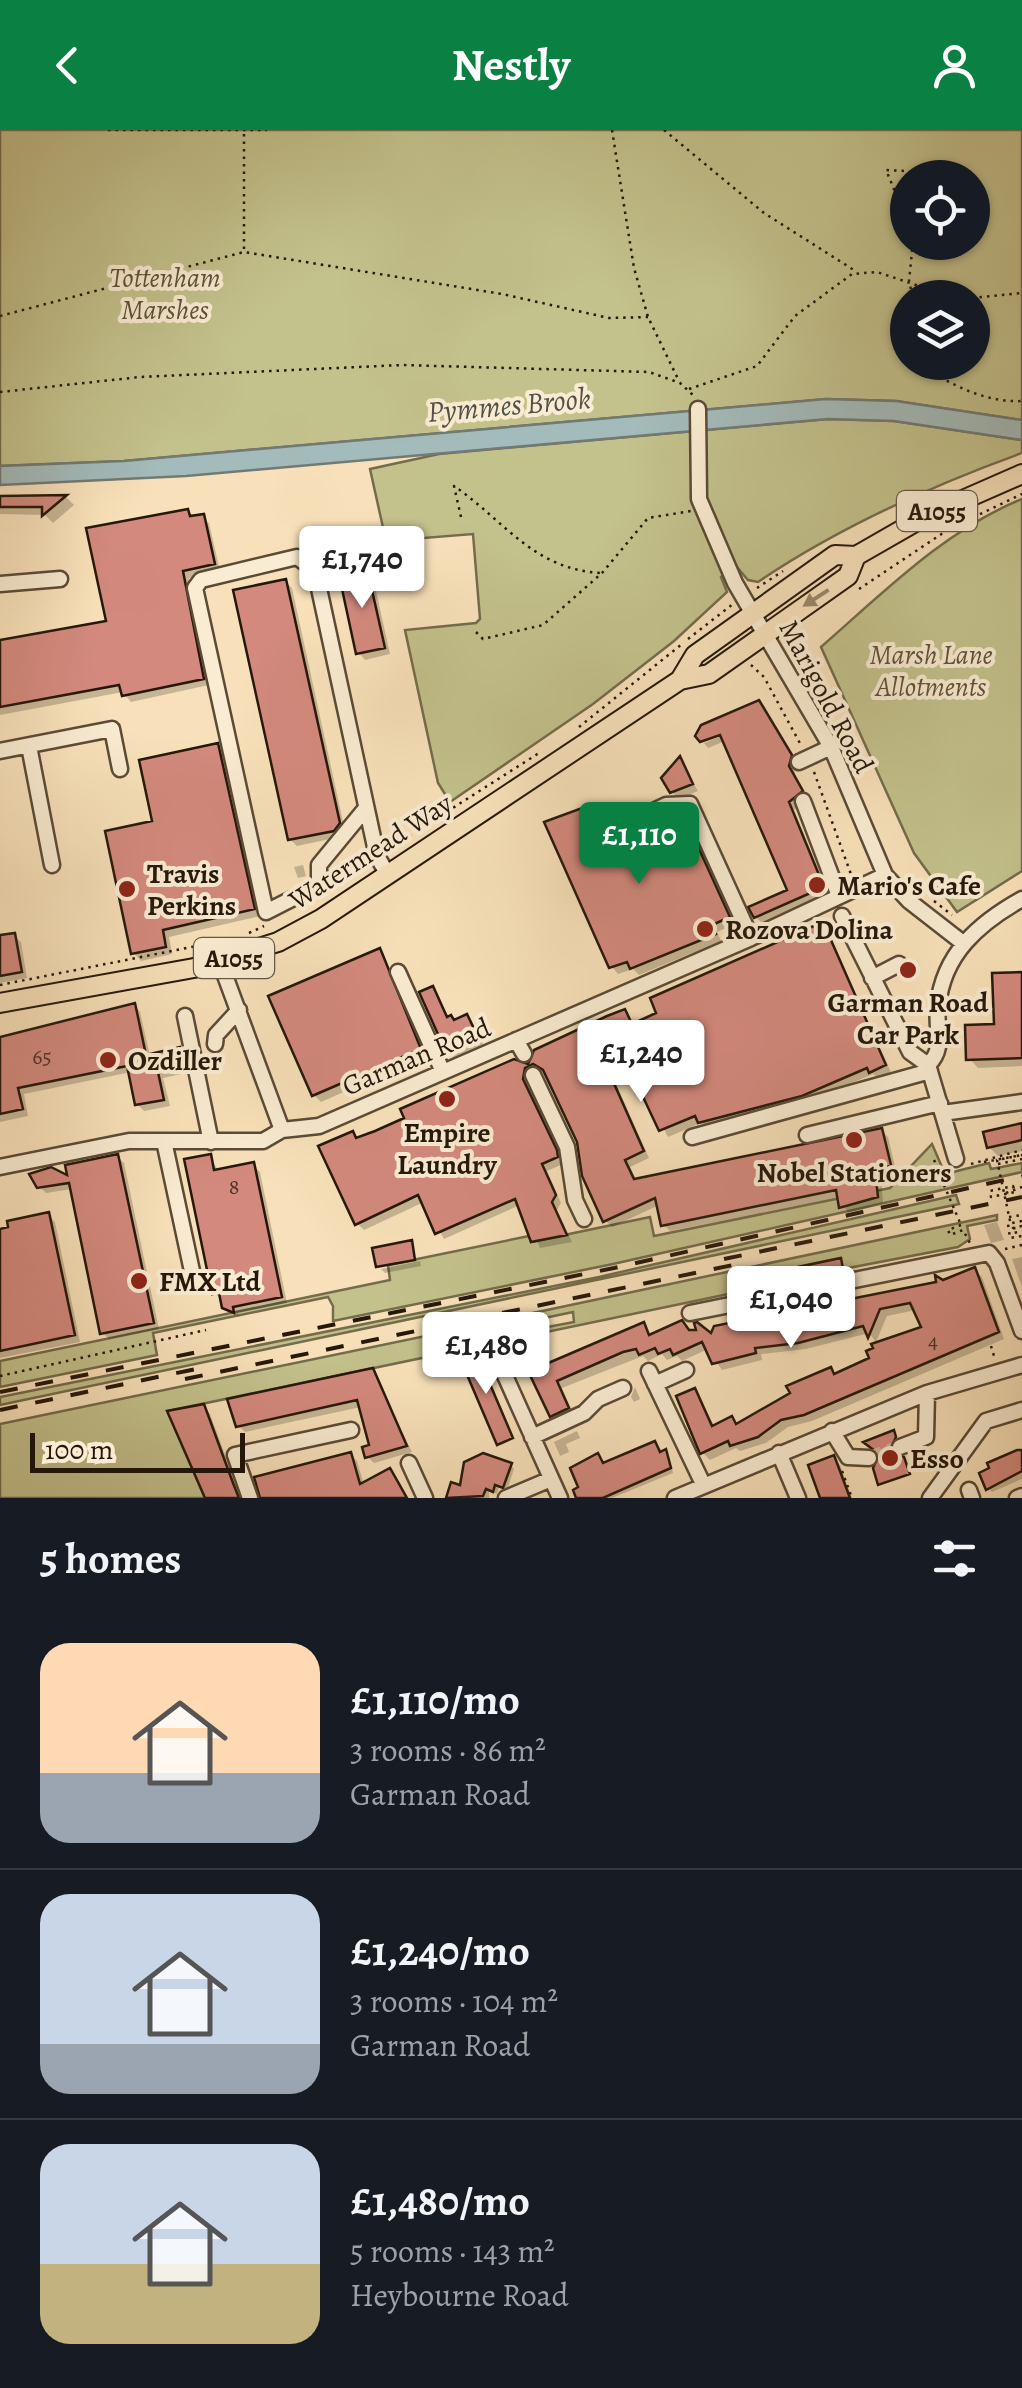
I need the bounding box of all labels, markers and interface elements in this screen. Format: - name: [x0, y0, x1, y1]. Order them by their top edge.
- text: Nestly: [452, 34, 570, 96]
- icon: back: [40, 38, 95, 93]
- icon: person: [927, 38, 982, 93]
- map controls: [890, 160, 990, 380]
- button: locate: [890, 160, 990, 260]
- park label: Tottenham Marshes: [109, 259, 221, 329]
- button: layers: [890, 280, 990, 380]
- water label: Pymmes Brook: [426, 378, 592, 432]
- road number: A1055: [897, 491, 977, 531]
- pin: £1,740: [281, 526, 443, 611]
- text: £1,740: [321, 536, 403, 580]
- one-way arrow: [802, 589, 829, 607]
- street label: Marigold Road: [770, 613, 883, 781]
- park label: Marsh Lane Allotments: [869, 636, 993, 706]
- street label: Watermead Way: [281, 785, 460, 919]
- pin: £1,110: [558, 802, 720, 887]
- text: £1,110: [601, 812, 677, 856]
- place label: Travis Perkins: [147, 855, 236, 925]
- place label: Mario's Cafe: [837, 867, 981, 905]
- marker: Mario's Cafe: [806, 874, 828, 896]
- marker: Travis Perkins: [116, 878, 138, 900]
- place label: Rozova Dolina: [725, 911, 894, 949]
- marker: Rozova Dolina: [694, 918, 716, 940]
- road number: A1055: [194, 938, 274, 978]
- marker: Garman Road Car Park: [897, 959, 919, 981]
- place label: Garman Road Car Park: [828, 984, 989, 1054]
- street label: Garman Road: [336, 1008, 497, 1105]
- pin: £1,240: [560, 1020, 722, 1105]
- text: £1,240: [599, 1030, 683, 1074]
- house number: 65: [32, 1042, 52, 1072]
- place label: Ozdiller: [128, 1042, 223, 1080]
- marker: Ozdiller: [97, 1049, 119, 1071]
- marker: Empire Laundry: [436, 1088, 458, 1110]
- place label: Empire Laundry: [397, 1114, 498, 1184]
- marker: Nobel Stationers: [843, 1129, 865, 1151]
- place label: Nobel Stationers: [756, 1154, 952, 1192]
- house number: 8: [229, 1172, 239, 1202]
- place label: FMX Ltd: [159, 1263, 261, 1301]
- pin: £1,040: [710, 1266, 872, 1351]
- marker: FMX Ltd: [128, 1270, 150, 1292]
- text: £1,040: [749, 1276, 833, 1320]
- pin: £1,480: [405, 1312, 567, 1397]
- text: £1,480: [444, 1322, 528, 1366]
- house number: 4: [928, 1326, 938, 1356]
- scale bar: [30, 1428, 245, 1472]
- text: 100 m: [45, 1431, 113, 1469]
- place label: Esso: [910, 1440, 964, 1478]
- marker: Esso: [879, 1447, 901, 1469]
- text: 5 homes: [40, 1530, 181, 1587]
- icon: filters: [927, 1531, 982, 1586]
- text: £1,110/mo: [350, 1671, 520, 1728]
- icon: home: [120, 1683, 240, 1803]
- text: 3 rooms · 86 m²: [350, 1728, 546, 1772]
- text: Garman Road: [350, 1772, 530, 1816]
- text: £1,240/mo: [350, 1922, 530, 1979]
- icon: home: [120, 1934, 240, 2054]
- text: 3 rooms · 104 m²: [350, 1979, 558, 2023]
- text: Garman Road: [350, 2023, 530, 2067]
- text: £1,480/mo: [350, 2172, 530, 2229]
- icon: home: [120, 2184, 240, 2304]
- text: 5 rooms · 143 m²: [350, 2229, 555, 2273]
- text: Heybourne Road: [350, 2273, 569, 2317]

